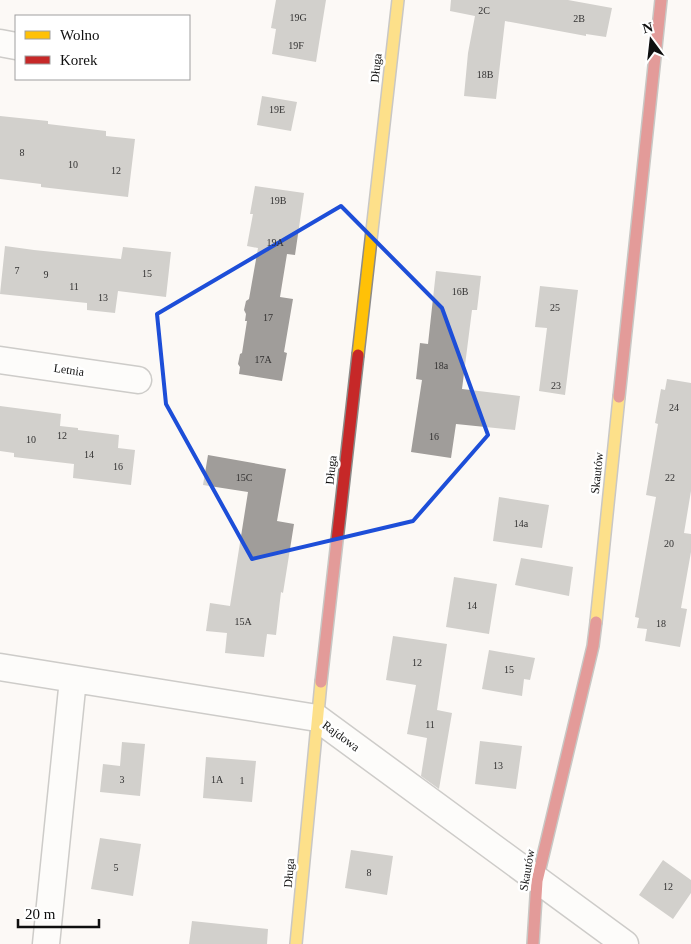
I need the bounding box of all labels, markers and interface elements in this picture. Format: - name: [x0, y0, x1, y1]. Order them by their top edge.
- house number: 2C: [478, 5, 490, 16]
- house number: 19G: [289, 12, 307, 23]
- house number: 2B: [573, 13, 585, 24]
- legend: [15, 15, 190, 80]
- north arrow: [626, 15, 676, 65]
- text: N: [641, 19, 655, 36]
- text: Wolno: [60, 27, 100, 43]
- house number: 19F: [288, 40, 304, 51]
- text: Korek: [60, 52, 98, 68]
- street label: Długa: [368, 52, 385, 83]
- house number: 18B: [477, 69, 494, 80]
- house number: 19E: [269, 104, 285, 115]
- house number: 8: [20, 147, 25, 158]
- house number: 10: [68, 159, 78, 170]
- house number: 12: [111, 165, 121, 176]
- house number: 19B: [270, 195, 287, 206]
- house number: 19A: [266, 237, 284, 248]
- house number: 7: [15, 265, 20, 276]
- house number: 15: [142, 268, 152, 279]
- house number: 9: [44, 269, 49, 280]
- house number: 11: [69, 281, 79, 292]
- house number: 16B: [452, 286, 469, 297]
- house number: 13: [98, 292, 108, 303]
- house number: 25: [550, 302, 560, 313]
- house number: 17: [263, 312, 273, 323]
- house number: 17A: [254, 354, 272, 365]
- house number: 18a: [434, 360, 449, 371]
- street label: Letnia: [53, 361, 86, 379]
- house number: 23: [551, 380, 561, 391]
- house number: 24: [669, 402, 679, 413]
- house number: 12: [57, 430, 67, 441]
- house number: 16: [429, 431, 439, 442]
- house number: 10: [26, 434, 36, 445]
- house number: 14: [84, 449, 94, 460]
- street label: Skautów: [588, 451, 606, 495]
- street label: Długa: [323, 454, 340, 485]
- house number: 16: [113, 461, 123, 472]
- house number: 15C: [236, 472, 253, 483]
- house number: 22: [665, 472, 675, 483]
- house number: 14a: [514, 518, 529, 529]
- house number: 20: [664, 538, 674, 549]
- house number: 14: [467, 600, 477, 611]
- house number: 15A: [234, 616, 252, 627]
- house number: 18: [656, 618, 666, 629]
- house number: 12: [412, 657, 422, 668]
- house number: 15: [504, 664, 514, 675]
- street label: Rajdowa: [320, 718, 363, 755]
- house number: 11: [425, 719, 435, 730]
- house number: 13: [493, 760, 503, 771]
- house number: 3: [120, 774, 125, 785]
- house number: 1A: [211, 774, 224, 785]
- house number: 1: [240, 775, 245, 786]
- street label: Skautów: [516, 848, 538, 892]
- street label: Długa: [281, 857, 297, 888]
- house number: 5: [114, 862, 119, 873]
- house number: 8: [367, 867, 372, 878]
- house number: 12: [663, 881, 673, 892]
- scale bar: [18, 896, 99, 928]
- text: 20 m: [25, 906, 56, 922]

